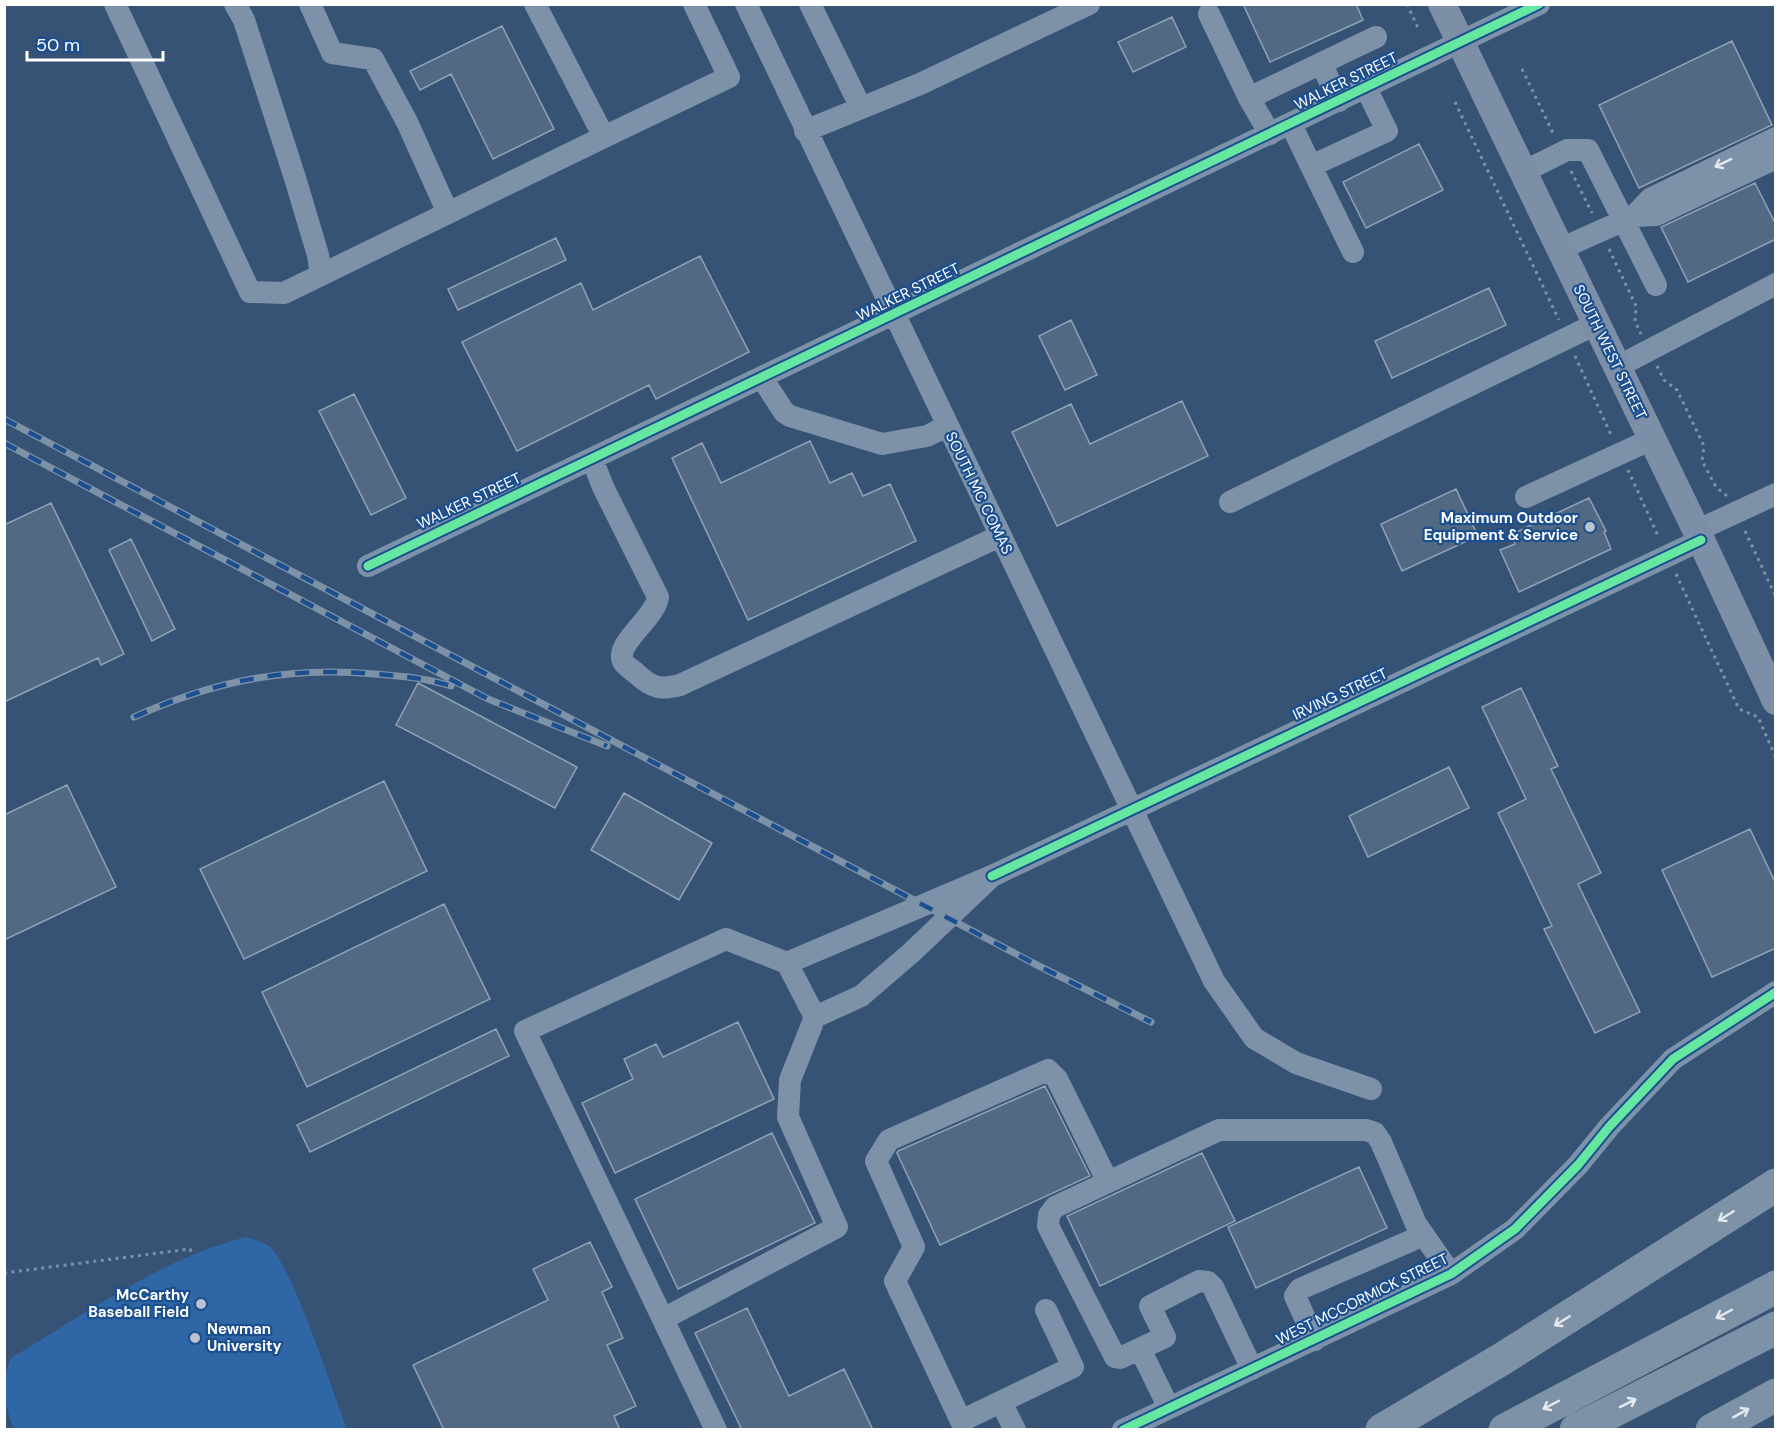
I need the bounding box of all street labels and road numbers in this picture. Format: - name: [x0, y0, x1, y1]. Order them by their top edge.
- street label: WALKER STREET: [1291, 47, 1401, 115]
- street label: WALKER STREET: [853, 258, 963, 326]
- street label: SOUTH WEST STREET: [1569, 281, 1651, 423]
- street label: SOUTH MC COMAS: [941, 429, 1017, 558]
- street label: WALKER STREET: [414, 468, 524, 534]
- street label: IRVING STREET: [1289, 663, 1391, 725]
- street label: WEST MCCORMICK STREET: [1273, 1249, 1451, 1349]

